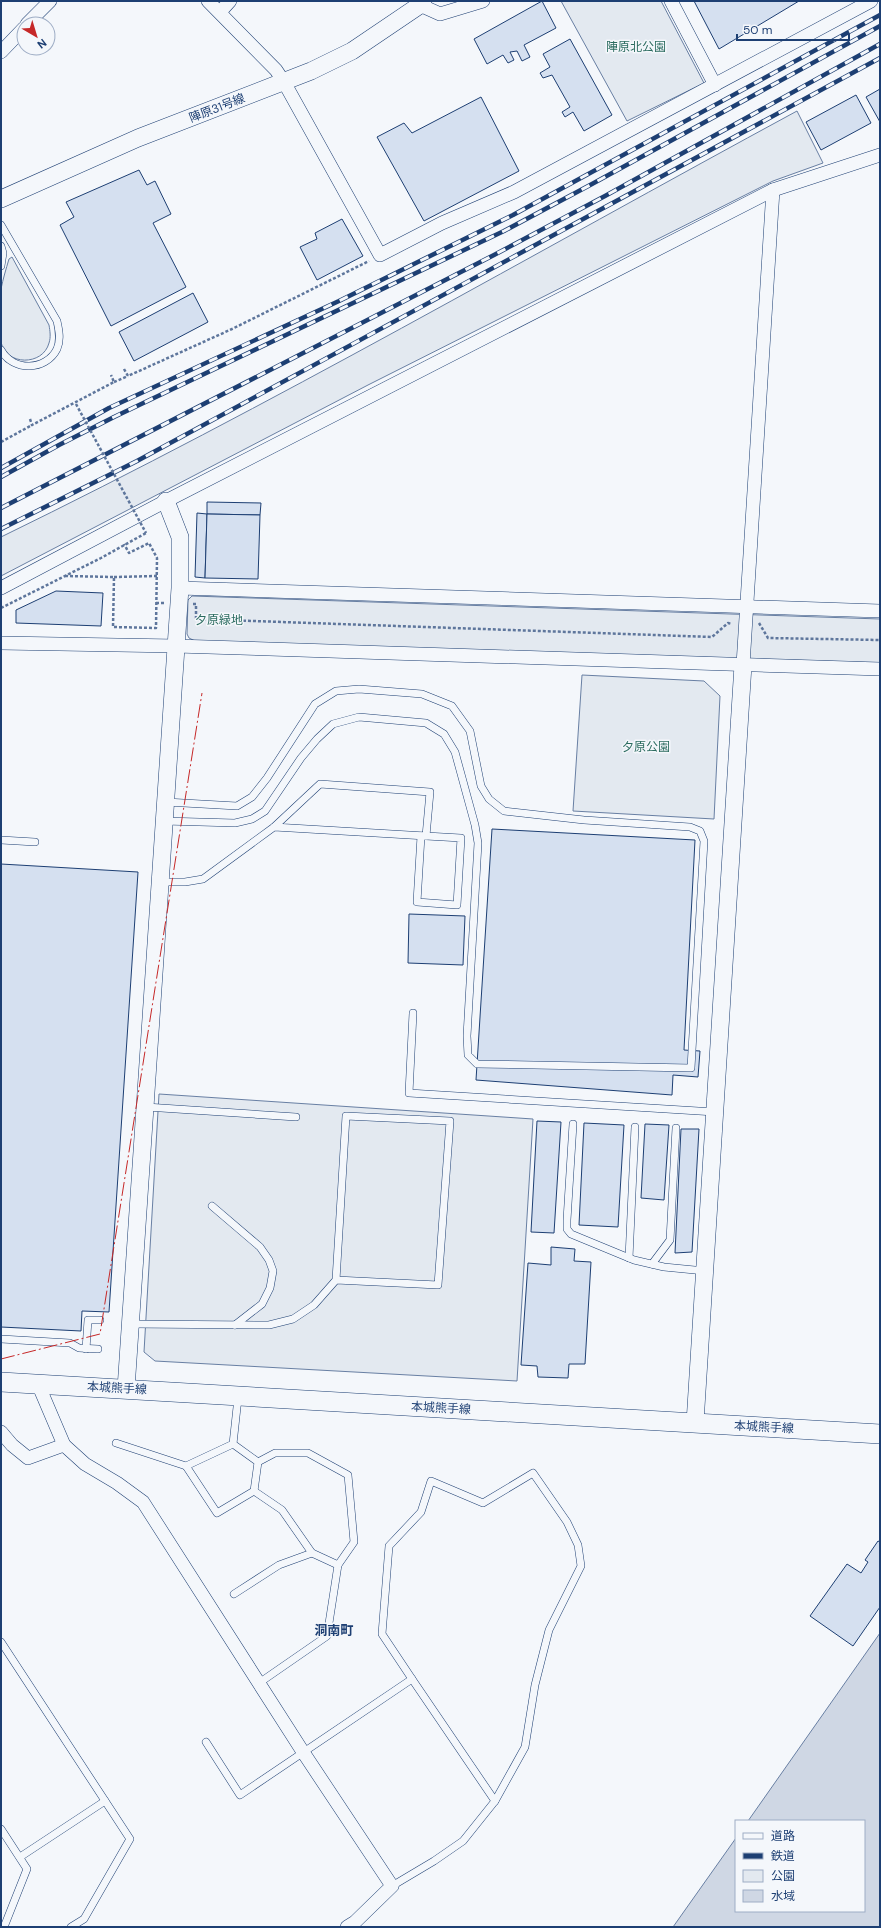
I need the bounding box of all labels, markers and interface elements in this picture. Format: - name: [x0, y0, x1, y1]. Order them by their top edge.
- north arrow: [16, 16, 56, 56]
- scale bar: [737, 16, 849, 42]
- text: 50 m: [743, 22, 772, 38]
- text: N: [35, 36, 50, 52]
- park label: 陣原北公園: [606, 39, 666, 55]
- street label: 陣原31号線: [187, 90, 247, 126]
- park label: 夕原緑地: [195, 612, 243, 628]
- park label: 夕原公園: [622, 739, 670, 755]
- street label: 本城熊手線: [87, 1378, 147, 1398]
- street label: 本城熊手線: [411, 1398, 471, 1418]
- street label: 本城熊手線: [734, 1417, 794, 1437]
- district label: 洞南町: [314, 1622, 354, 1639]
- legend: [735, 1820, 865, 1912]
- text: 道路: [771, 1828, 795, 1844]
- text: 鉄道: [771, 1848, 795, 1864]
- text: 公園: [771, 1868, 795, 1884]
- text: 水域: [771, 1888, 795, 1904]

